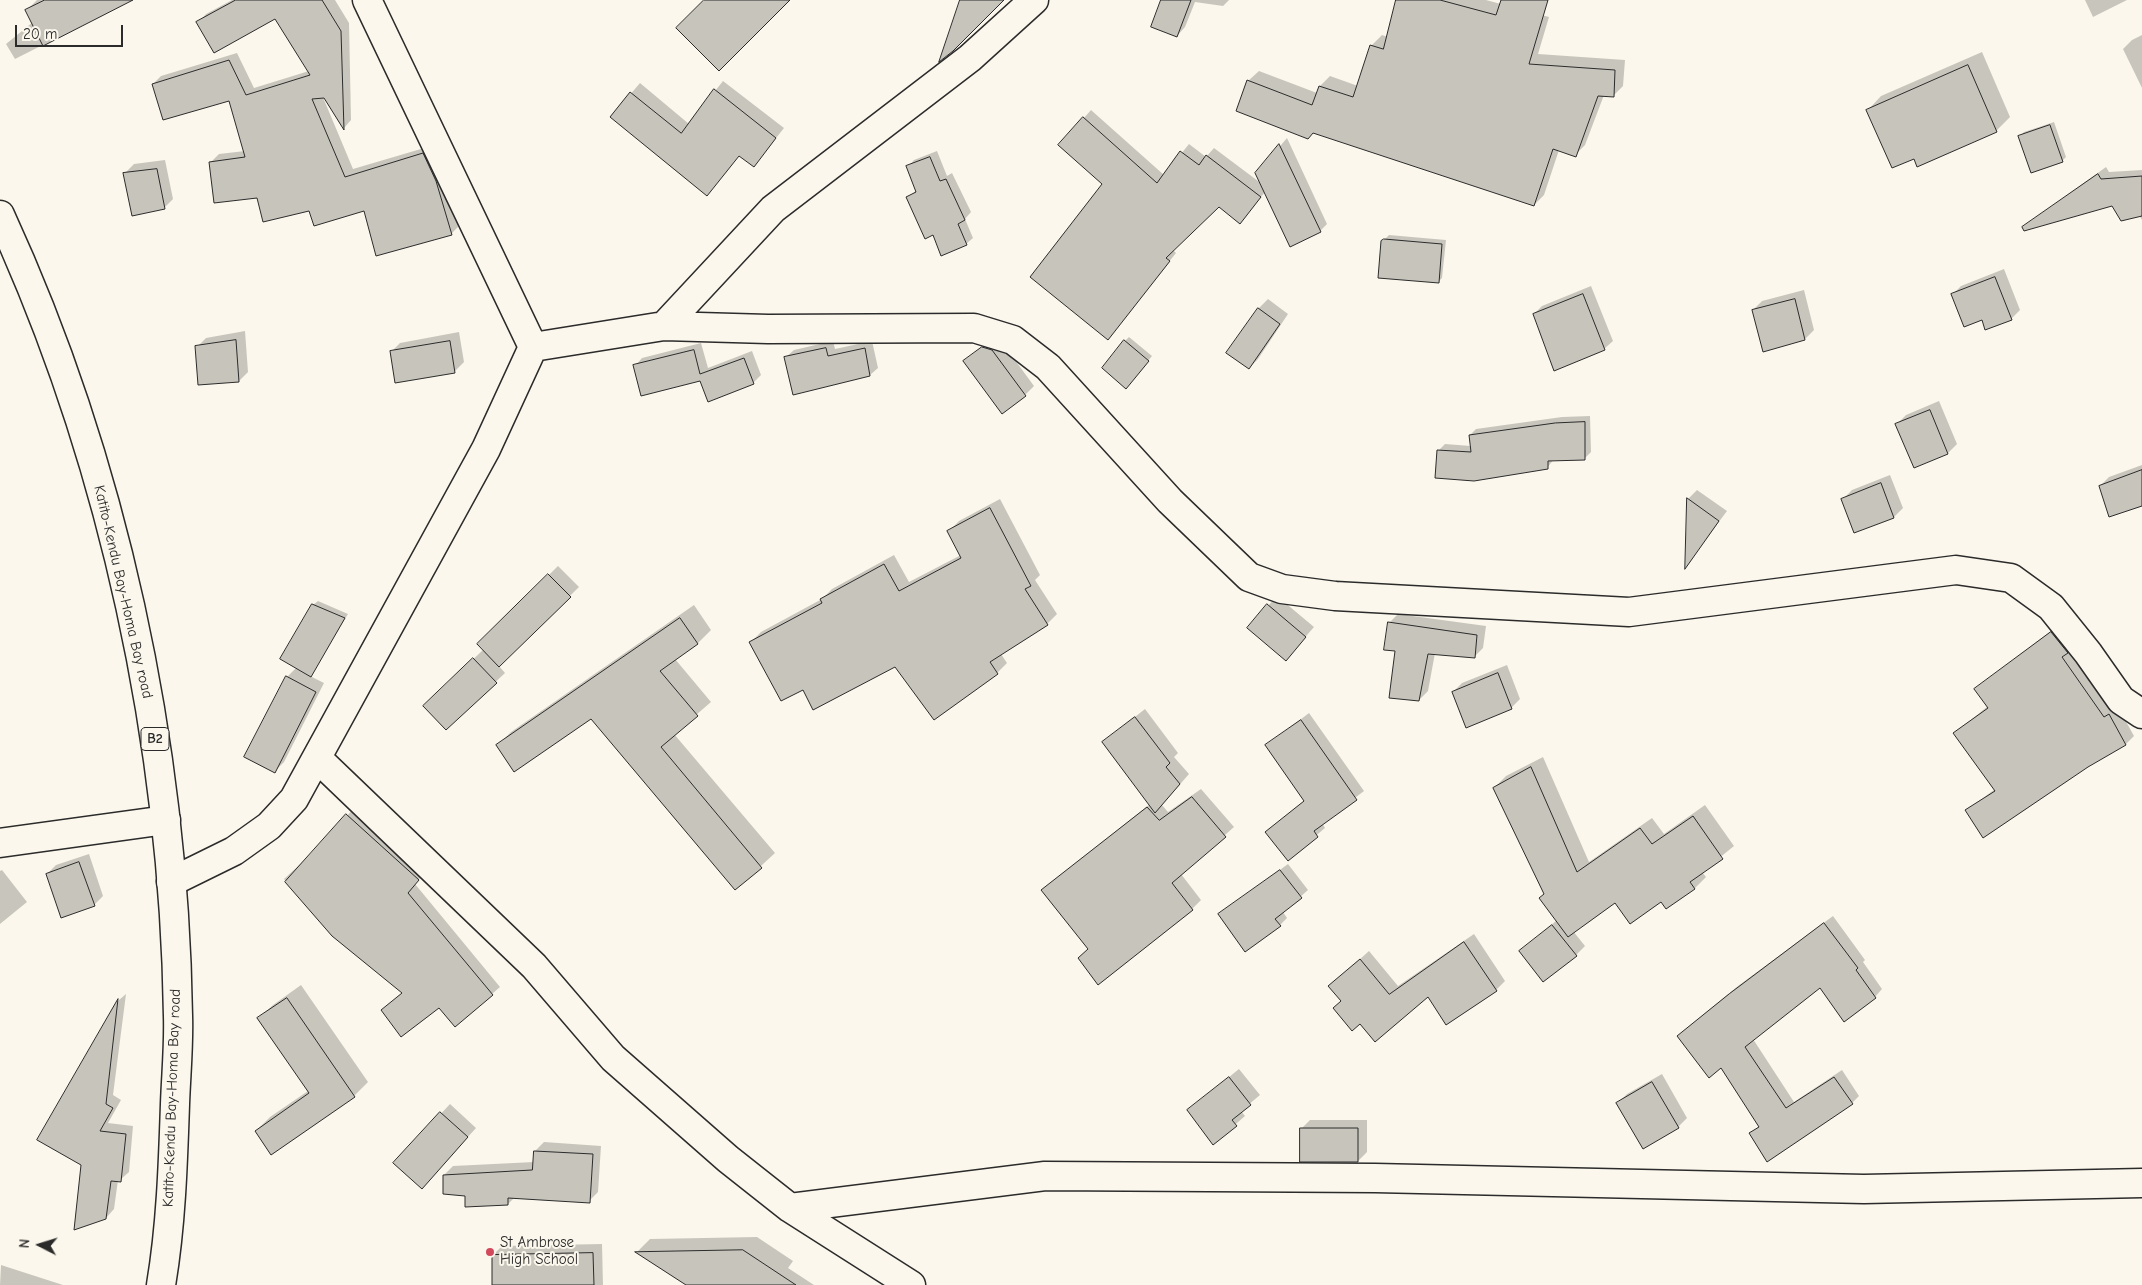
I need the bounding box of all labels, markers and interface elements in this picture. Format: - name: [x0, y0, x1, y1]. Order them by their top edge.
- scale bar: [18, 15, 125, 47]
- text: 20 m: [23, 25, 57, 43]
- street label: Katito-Kendu Bay-Homa Bay road: [90, 484, 156, 700]
- road number: B2: [141, 728, 169, 751]
- street label: Katito-Kendu Bay-Homa Bay road: [159, 989, 185, 1207]
- north arrow: [15, 1220, 65, 1270]
- place label: St Ambrose High School: [500, 1234, 578, 1269]
- text: N: [16, 1238, 33, 1249]
- marker: St Ambrose High School: [484, 1246, 496, 1258]

